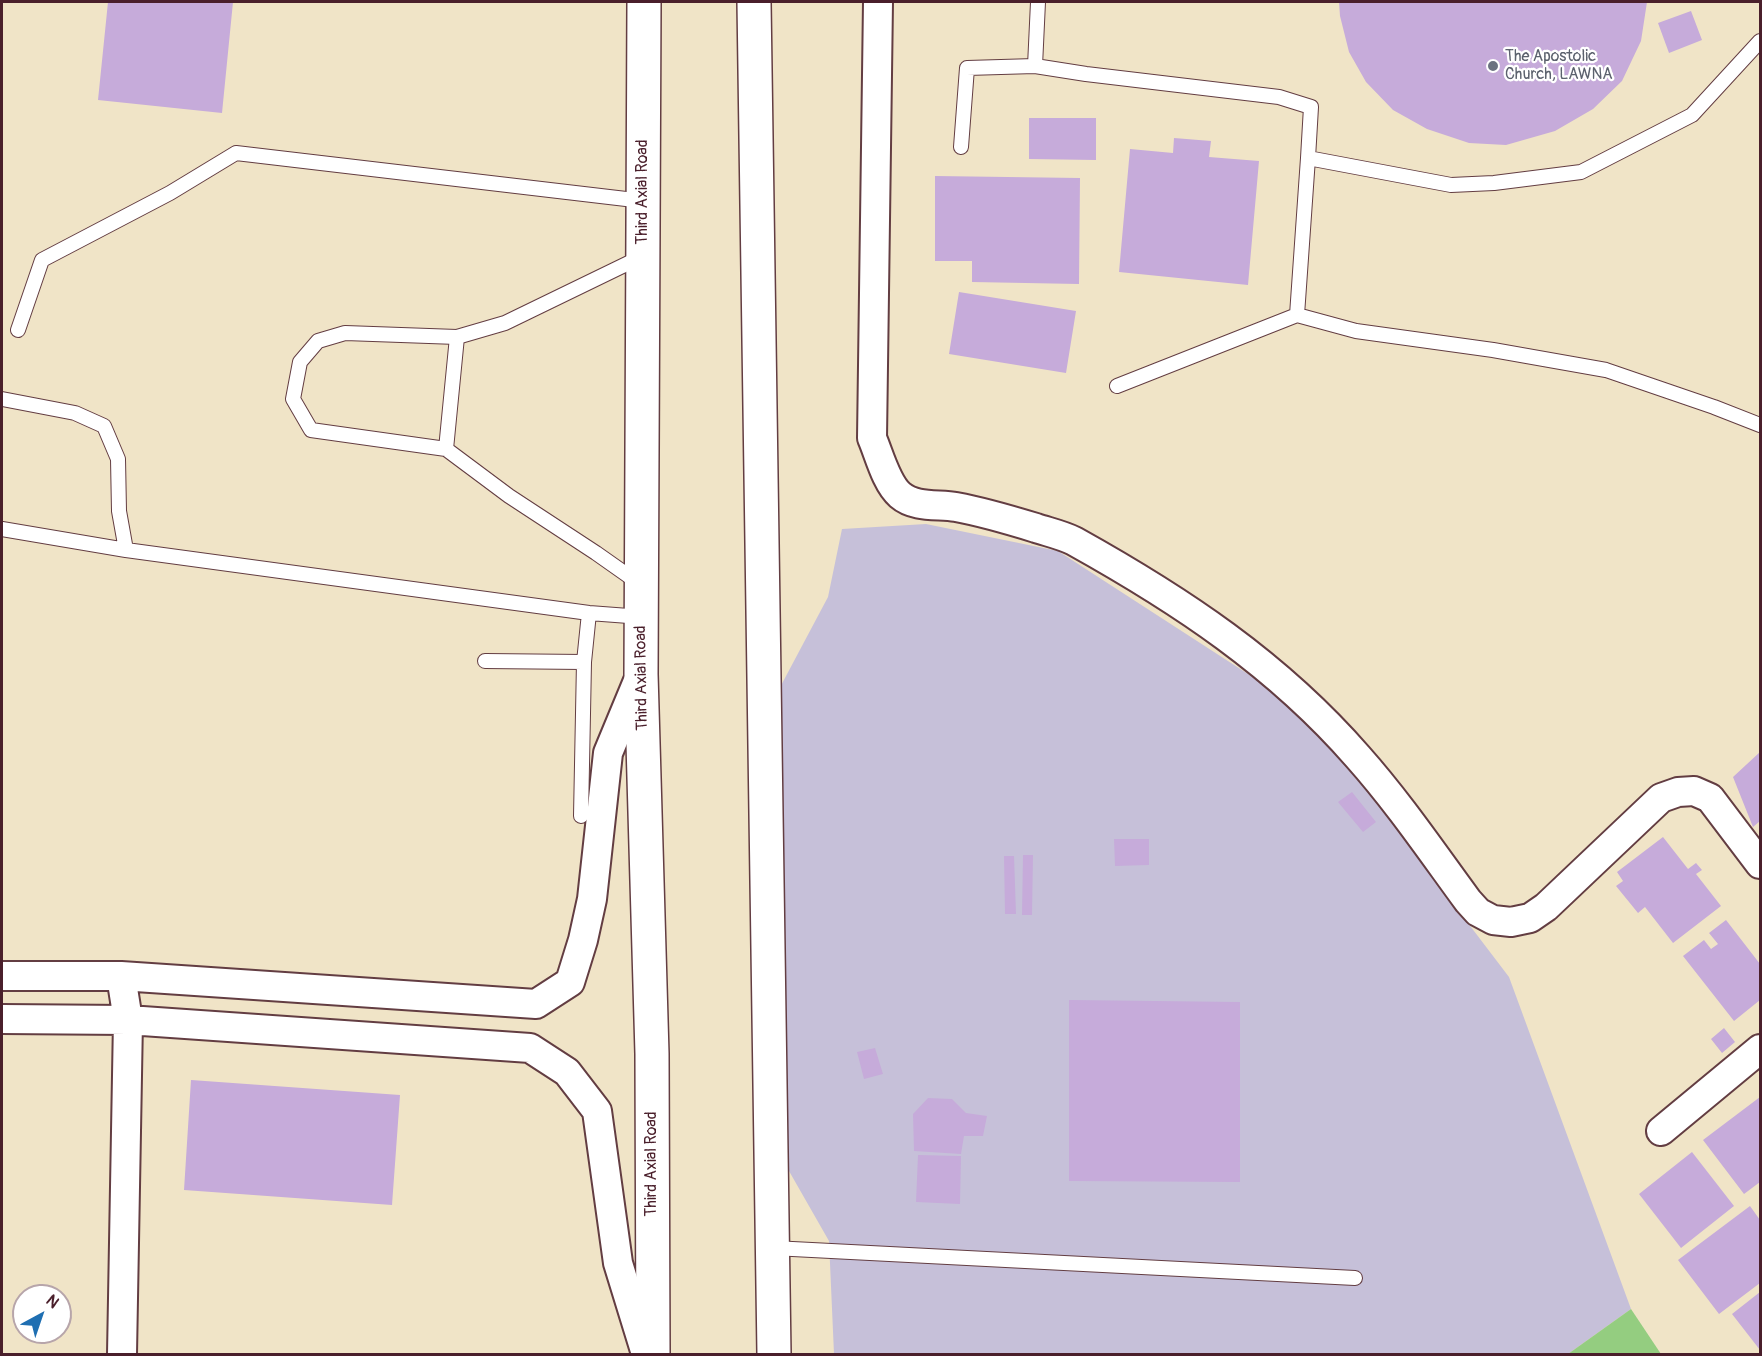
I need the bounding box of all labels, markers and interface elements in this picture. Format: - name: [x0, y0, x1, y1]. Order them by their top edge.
- place label: The Apostolic Church, LAWNA: [1505, 47, 1613, 85]
- marker: The Apostolic Church, LAWNA: [1486, 59, 1500, 73]
- street label: Third Axial Road: [633, 139, 653, 245]
- street label: Third Axial Road: [631, 625, 653, 731]
- street label: Third Axial Road: [642, 1111, 662, 1217]
- north arrow: [12, 1284, 72, 1344]
- text: N: [42, 1291, 63, 1313]

